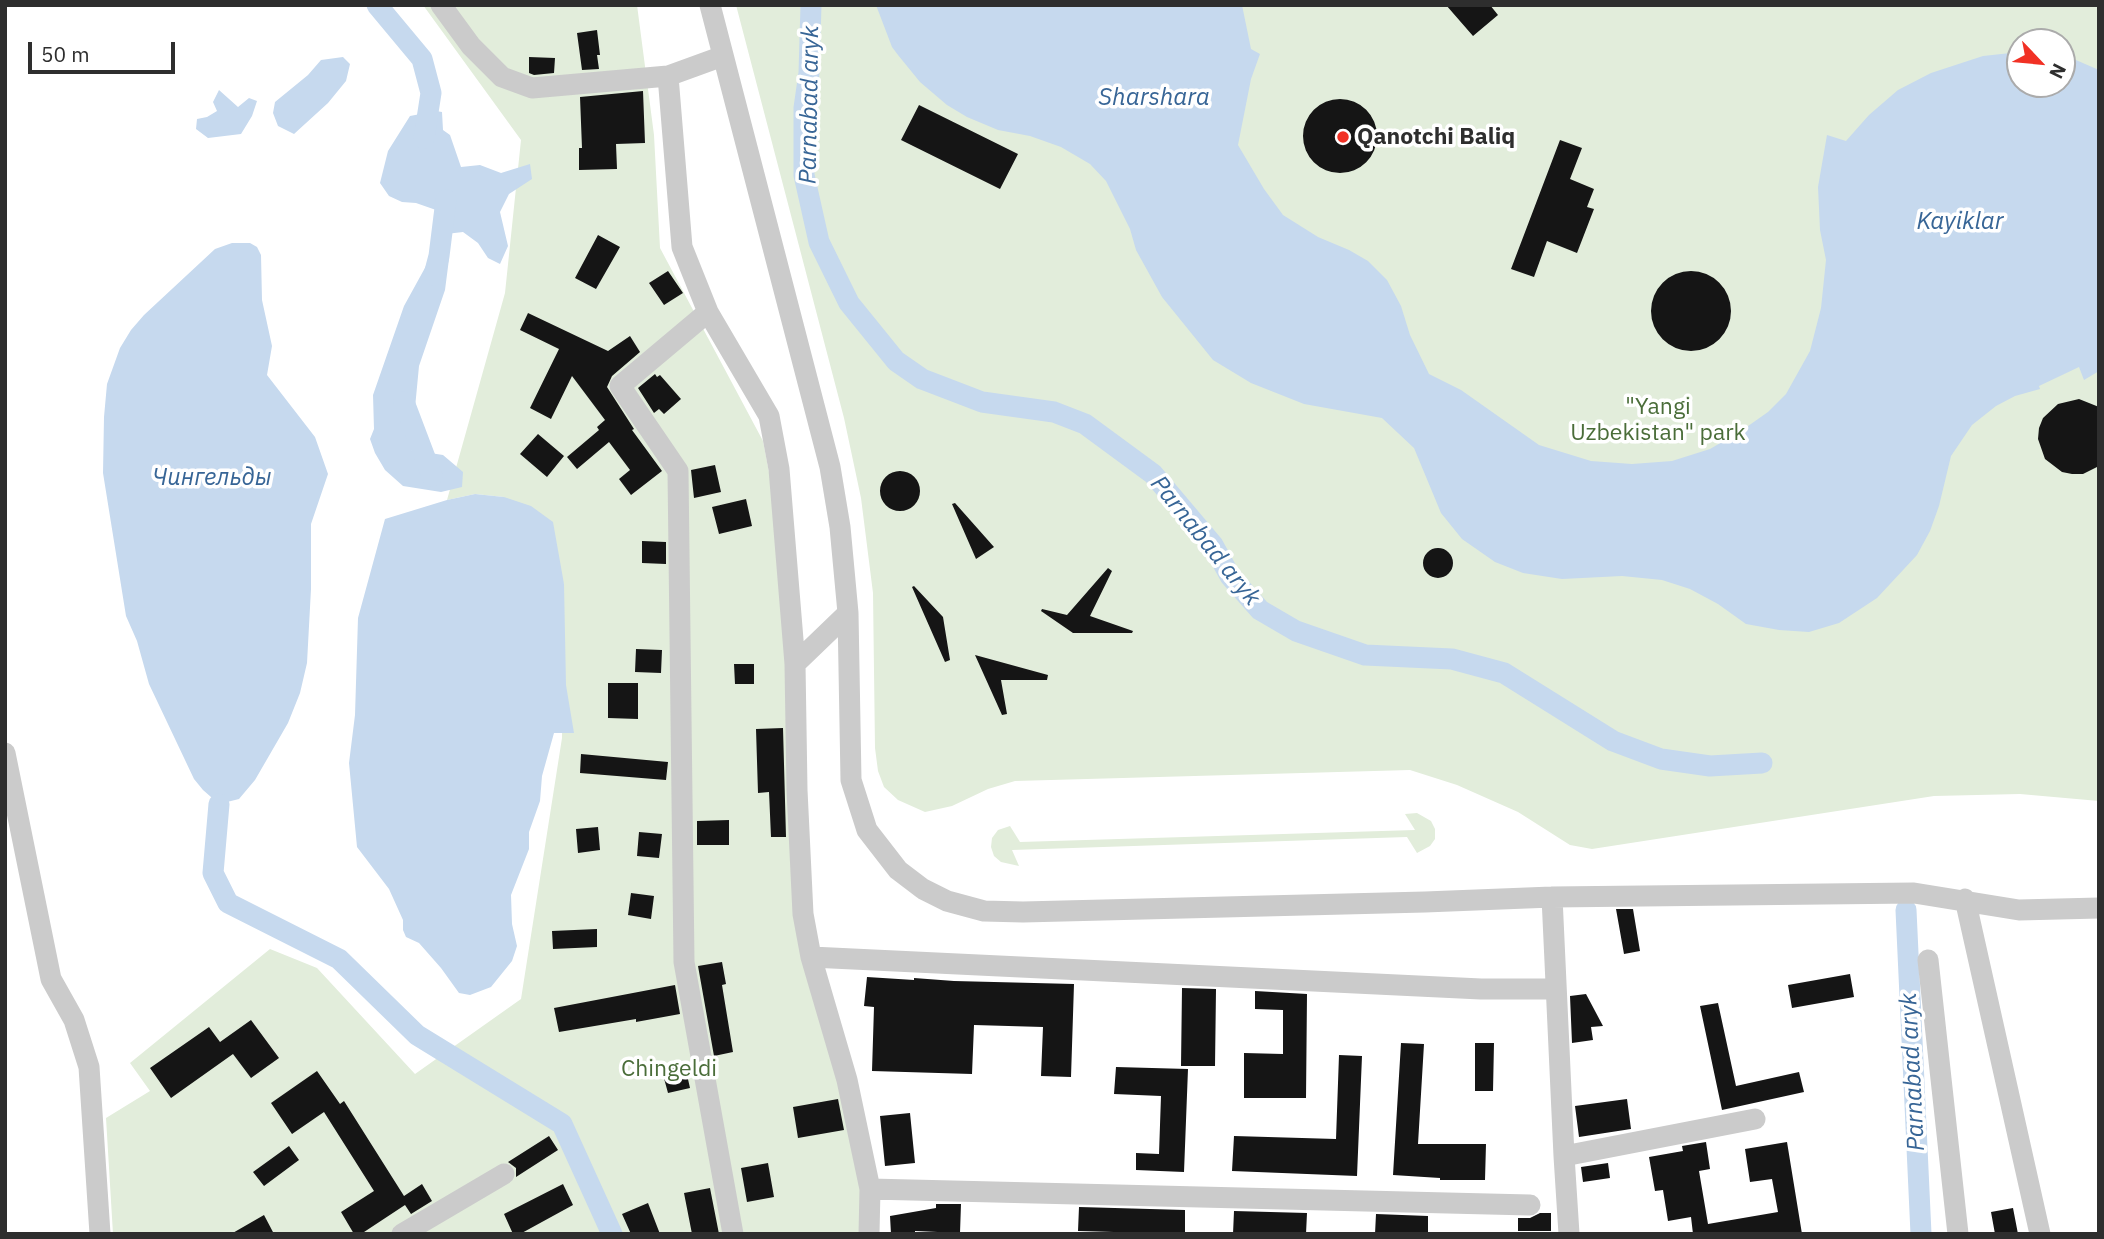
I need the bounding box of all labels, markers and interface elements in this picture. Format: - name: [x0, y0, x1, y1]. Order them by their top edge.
- water label: Parnabad aryk: [794, 26, 826, 184]
- scale bar: [32, 28, 178, 72]
- north arrow: [2006, 28, 2076, 98]
- text: 50 m: [41, 40, 90, 68]
- text: N: [2044, 60, 2072, 83]
- water label: Sharshara: [1098, 84, 1210, 112]
- place label: Qanotchi Baliq: [1357, 123, 1515, 151]
- marker: Qanotchi Baliq: [1335, 129, 1351, 145]
- water label: Kayiklar: [1916, 208, 2004, 236]
- park label: "Yangi Uzbekistan" park: [1570, 393, 1746, 447]
- water label: Чингельды: [152, 464, 272, 492]
- water label: Parnabad aryk: [1144, 470, 1266, 612]
- water label: Parnabad aryk: [1894, 992, 1932, 1152]
- park label: Chingeldi: [621, 1055, 717, 1083]

